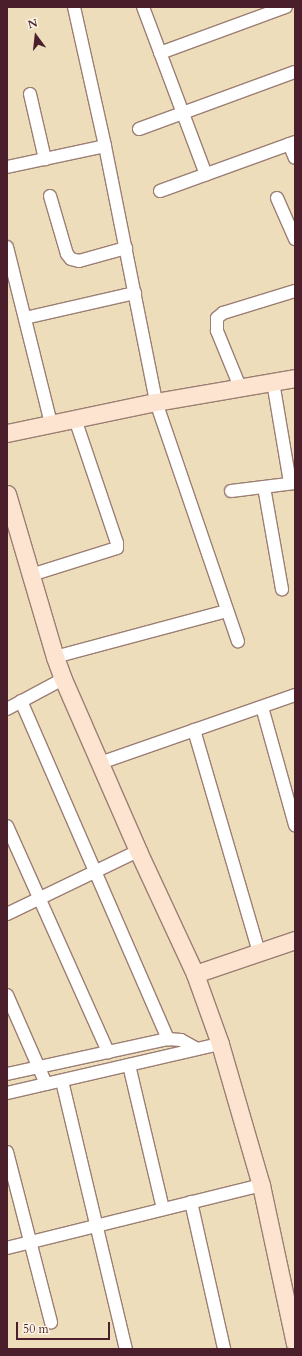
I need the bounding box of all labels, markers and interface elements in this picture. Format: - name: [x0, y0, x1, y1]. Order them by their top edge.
- text: N: [26, 15, 39, 32]
- north arrow: [16, 16, 56, 56]
- scale bar: [18, 1314, 112, 1340]
- text: 50 m: [23, 1321, 49, 1337]

